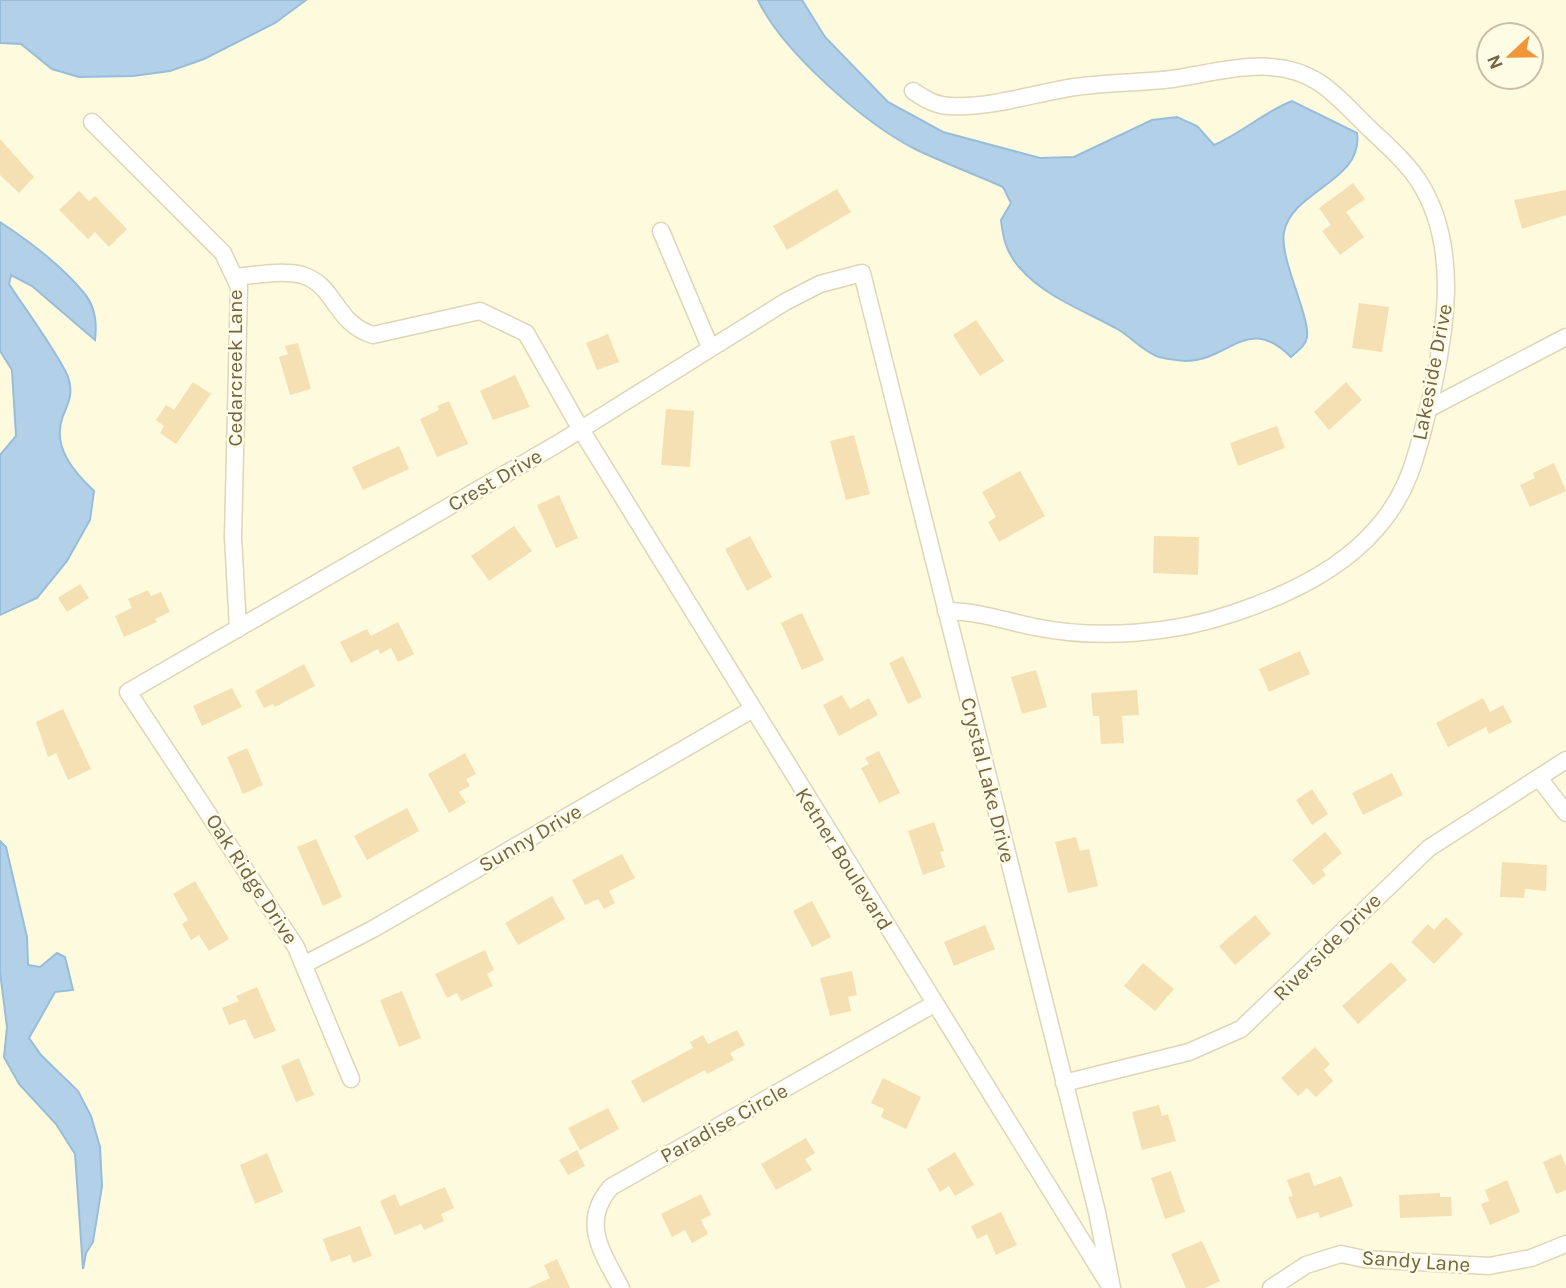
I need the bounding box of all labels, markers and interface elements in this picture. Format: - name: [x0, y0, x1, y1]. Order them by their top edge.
- north arrow: [1475, 21, 1545, 91]
- text: N: [1482, 52, 1508, 72]
- street label: Cedarcreek Lane: [223, 290, 247, 446]
- street label: Lakeside Drive: [1407, 302, 1457, 442]
- street label: Crest Drive: [444, 444, 546, 516]
- street label: Crystal Lake Drive: [956, 695, 1020, 865]
- street label: Ketner Boulevard: [790, 783, 898, 935]
- street label: Sunny Drive: [474, 799, 586, 877]
- street label: Oak Ridge Drive: [201, 809, 303, 949]
- street label: Riverside Drive: [1268, 888, 1386, 1006]
- street label: Paradise Circle: [656, 1078, 792, 1168]
- street label: Sandy Lane: [1361, 1245, 1471, 1277]

